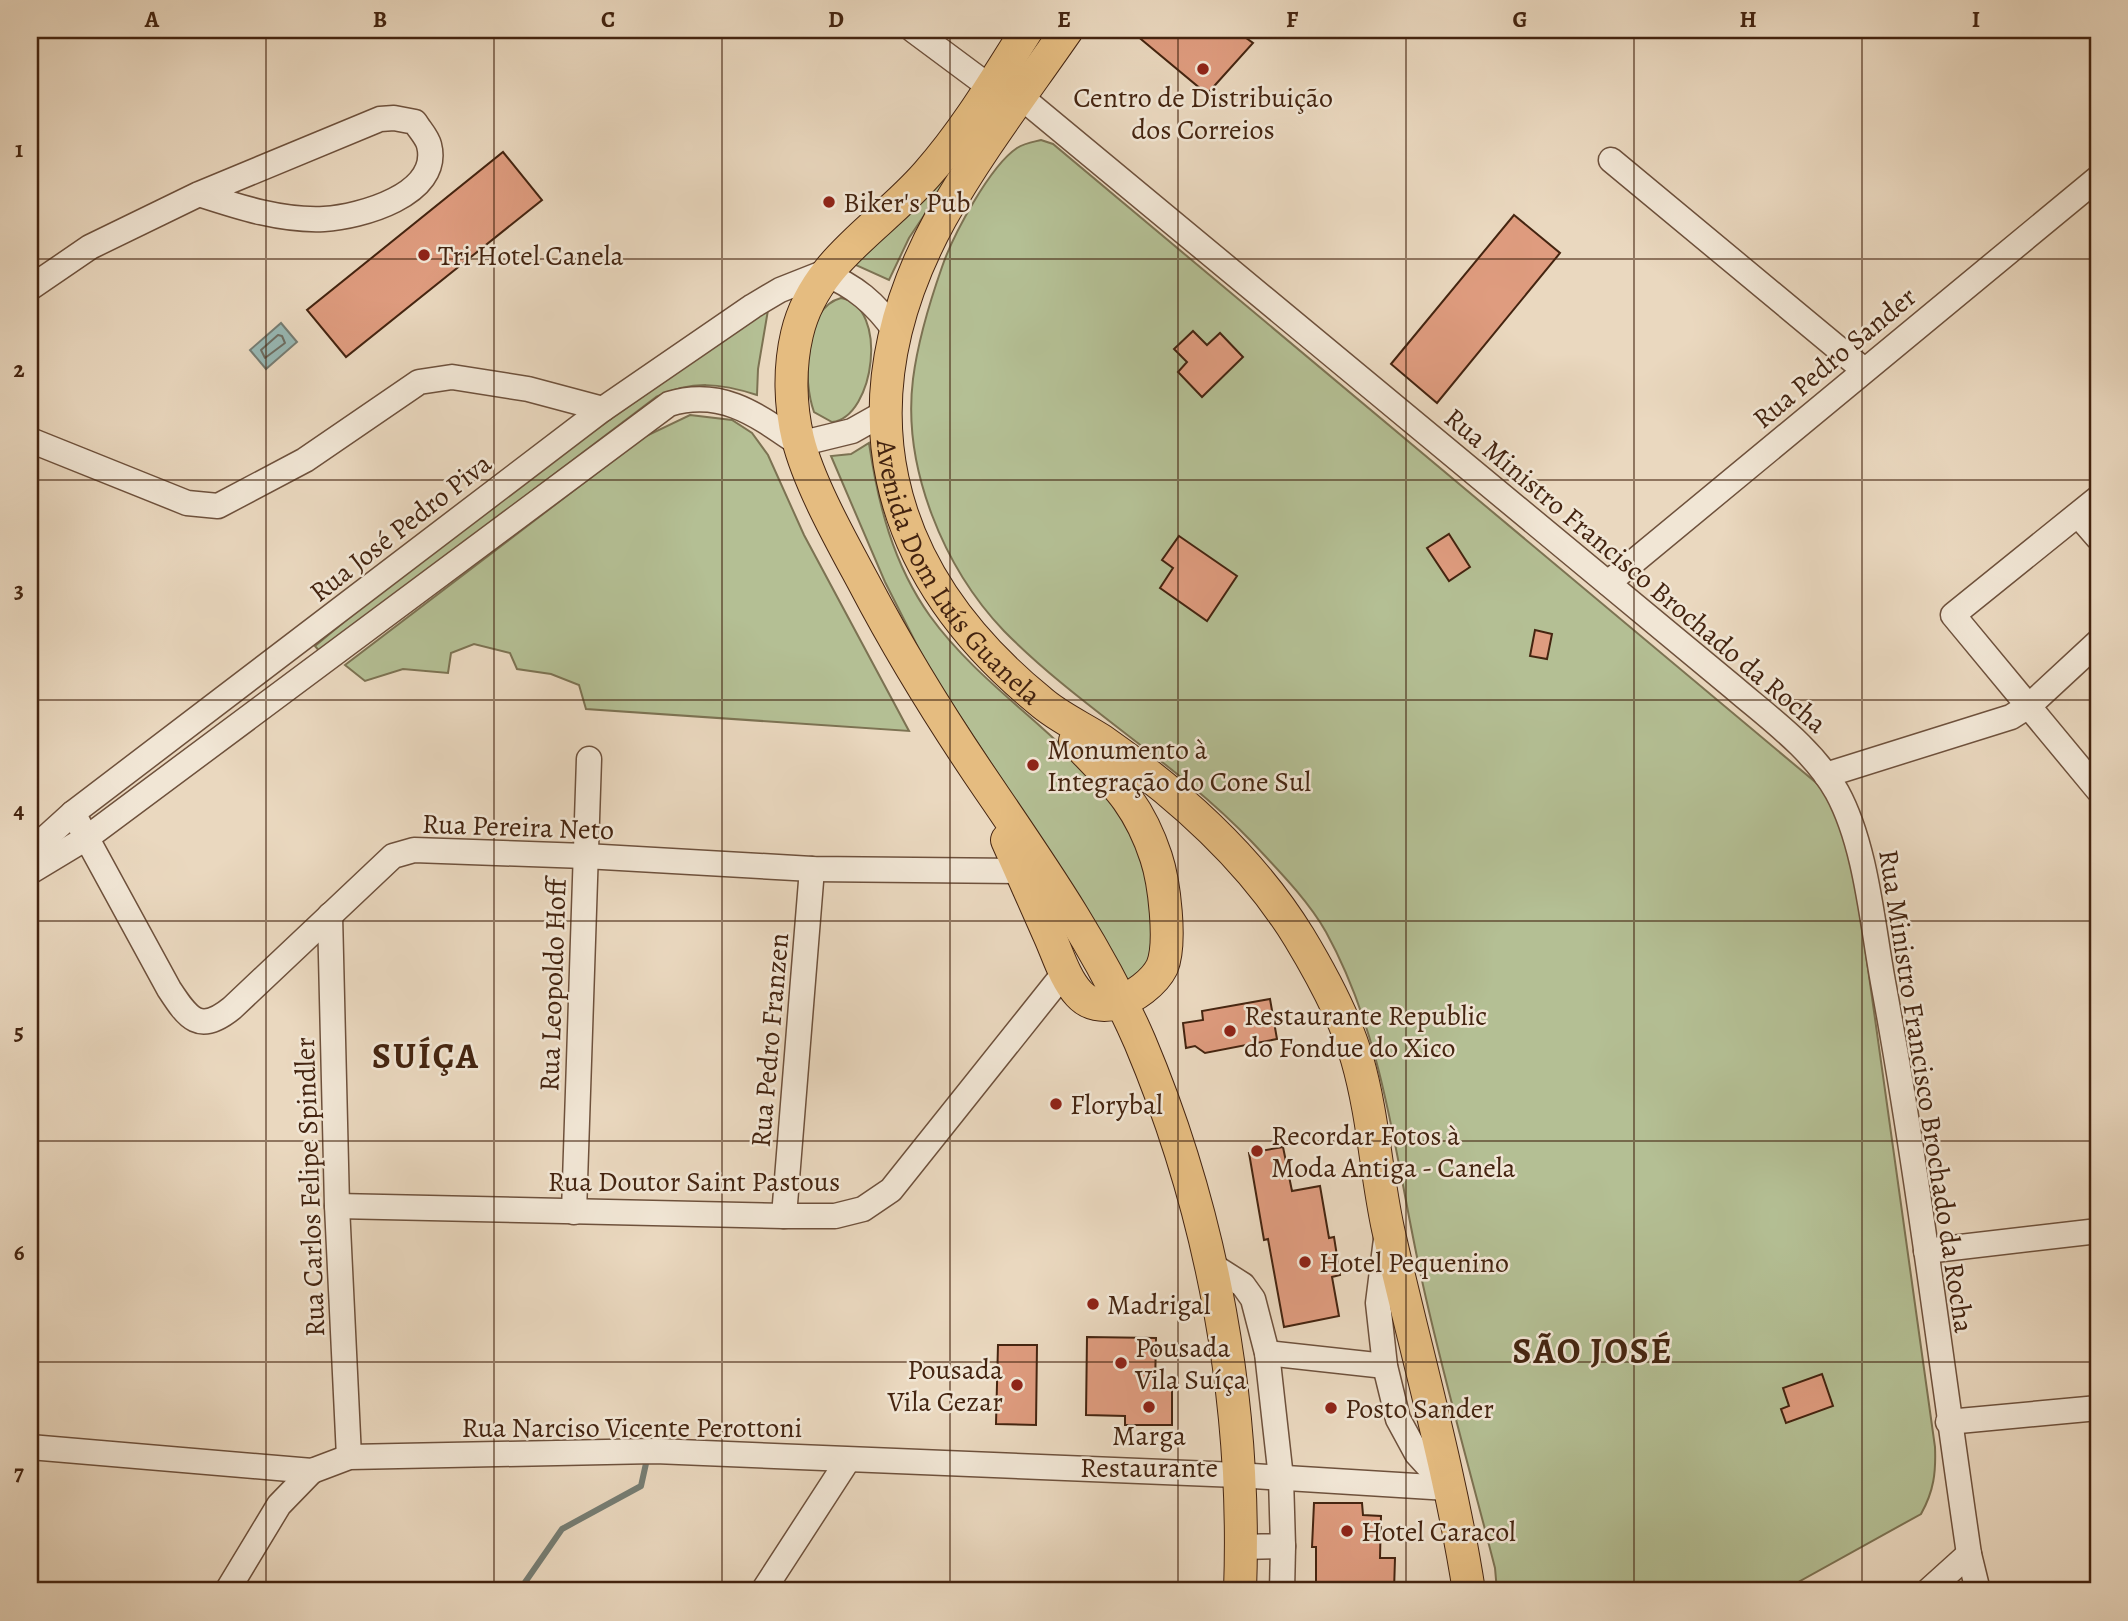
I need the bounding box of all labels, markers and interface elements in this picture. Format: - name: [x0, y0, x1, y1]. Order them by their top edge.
- text: A: [144, 4, 160, 35]
- text: B: [373, 4, 387, 35]
- text: C: [601, 4, 615, 35]
- text: D: [828, 4, 844, 35]
- text: E: [1057, 4, 1071, 35]
- text: F: [1286, 4, 1299, 35]
- text: G: [1512, 4, 1528, 35]
- text: H: [1739, 4, 1757, 35]
- text: I: [1972, 4, 1980, 35]
- marker: Centro de Distribuição dos Correios: [1195, 61, 1211, 77]
- place label: Centro de Distribuição dos Correios: [1073, 79, 1333, 149]
- text: 1: [15, 134, 23, 165]
- place label: Biker's Pub: [843, 184, 971, 222]
- marker: Biker's Pub: [821, 194, 837, 210]
- place label: Tri Hotel Canela: [438, 237, 624, 275]
- marker: Tri Hotel Canela: [416, 247, 432, 263]
- street label: Rua Pedro Sander: [1745, 278, 1925, 437]
- text: 2: [13, 354, 25, 385]
- street label: Rua Ministro Francisco Brochado da Rocha: [1436, 399, 1835, 742]
- street label: Avenida Dom Luís Guanela: [867, 437, 1049, 714]
- street label: Rua José Pedro Piva: [302, 445, 499, 611]
- text: 3: [14, 575, 24, 606]
- place label: Monumento à Integração do Cone Sul: [1047, 731, 1311, 801]
- marker: Monumento à Integração do Cone Sul: [1025, 757, 1041, 773]
- text: 4: [14, 795, 25, 826]
- street label: Rua Pereira Neto: [421, 805, 615, 849]
- street label: Rua Ministro Francisco Brochado da Rocha: [1869, 847, 1983, 1335]
- street label: Rua Leopoldo Hoff: [530, 874, 576, 1092]
- street label: Rua Pedro Franzen: [742, 931, 798, 1149]
- place label: Restaurante Republic do Fondue do Xico: [1244, 997, 1487, 1067]
- text: 5: [14, 1016, 24, 1047]
- marker: Restaurante Republic do Fondue do Xico: [1222, 1023, 1238, 1039]
- district label: SUÍÇA: [372, 1032, 480, 1080]
- street label: Rua Carlos Felipe Spindler: [286, 1036, 334, 1338]
- place label: Florybal: [1070, 1086, 1163, 1124]
- marker: Florybal: [1048, 1096, 1064, 1112]
- place label: Recordar Fotos à Moda Antiga - Canela: [1271, 1117, 1516, 1187]
- marker: Recordar Fotos à Moda Antiga - Canela: [1249, 1143, 1265, 1159]
- street label: Rua Doutor Saint Pastous: [548, 1163, 840, 1201]
- text: 6: [14, 1237, 25, 1268]
- place label: Hotel Pequenino: [1319, 1244, 1509, 1282]
- marker: Hotel Pequenino: [1297, 1254, 1313, 1270]
- place label: Madrigal: [1107, 1286, 1211, 1324]
- marker: Madrigal: [1085, 1296, 1101, 1312]
- district label: SÃO JOSÉ: [1513, 1327, 1673, 1375]
- place label: Pousada Vila Suíça: [1134, 1329, 1247, 1399]
- place label: Pousada Vila Cezar: [887, 1351, 1003, 1421]
- marker: Pousada Vila Suíça: [1113, 1355, 1129, 1371]
- marker: Pousada Vila Cezar: [1009, 1377, 1025, 1393]
- place label: Posto Sander: [1345, 1390, 1494, 1428]
- marker: Marga Restaurante: [1141, 1399, 1157, 1415]
- marker: Posto Sander: [1323, 1400, 1339, 1416]
- street label: Rua Narciso Vicente Perottoni: [462, 1409, 802, 1447]
- place label: Marga Restaurante: [1080, 1417, 1218, 1487]
- text: 7: [14, 1457, 24, 1488]
- place label: Hotel Caracol: [1361, 1513, 1516, 1551]
- marker: Hotel Caracol: [1339, 1523, 1355, 1539]

